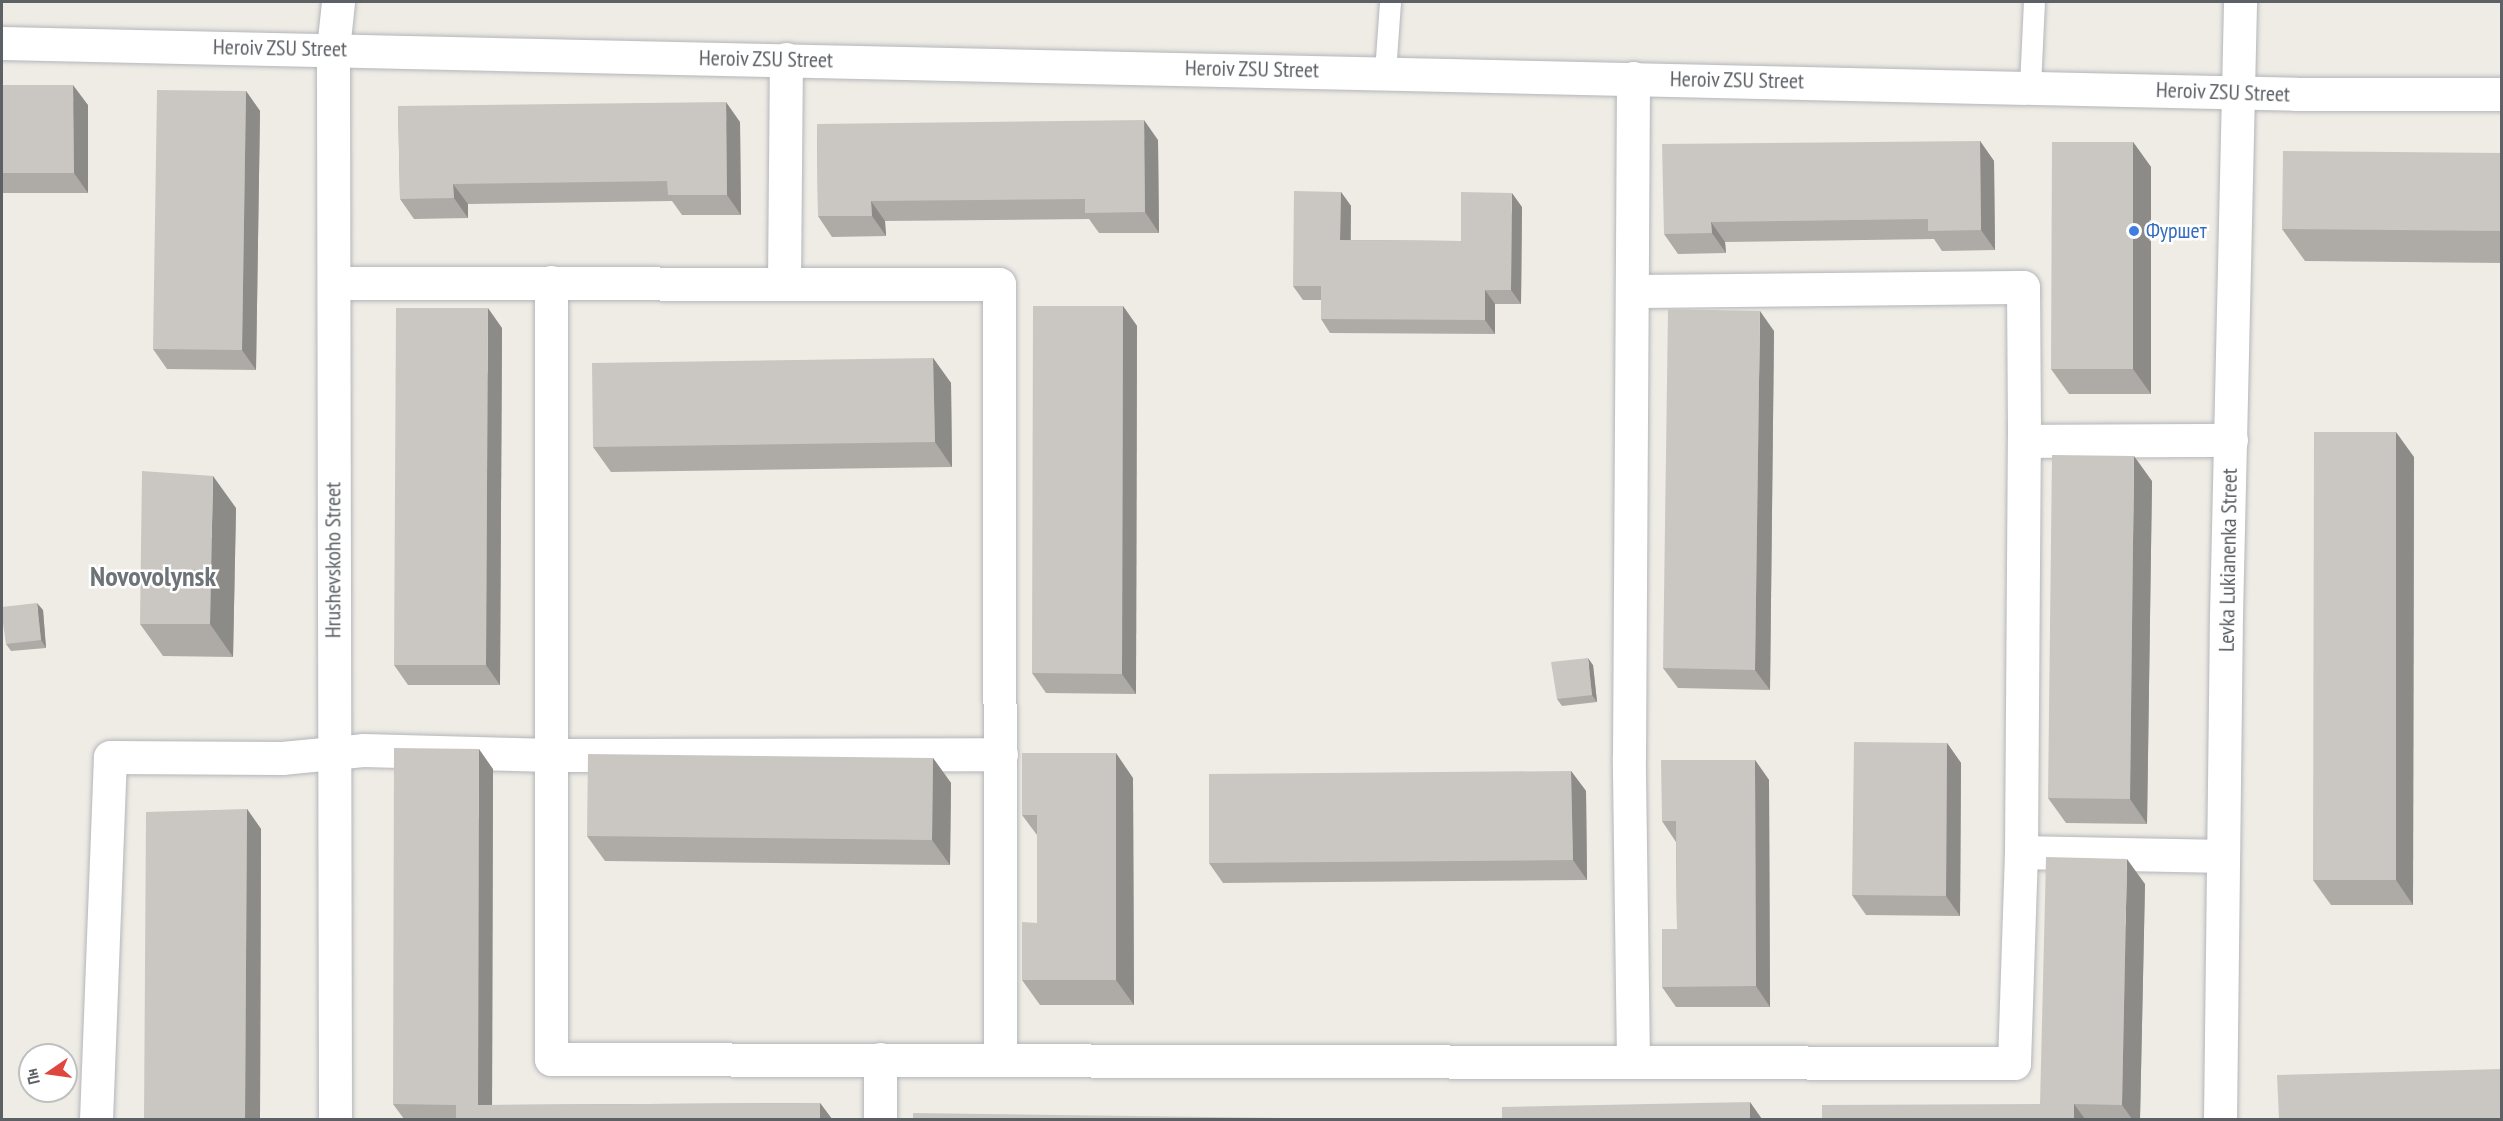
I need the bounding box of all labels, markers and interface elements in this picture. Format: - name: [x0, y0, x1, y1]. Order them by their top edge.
- street label: Heroiv ZSU Street: [212, 34, 348, 62]
- street label: Heroiv ZSU Street: [698, 45, 834, 73]
- street label: Heroiv ZSU Street: [1184, 55, 1320, 83]
- street label: Heroiv ZSU Street: [1669, 66, 1805, 94]
- street label: Heroiv ZSU Street: [2155, 76, 2291, 108]
- place label: Фуршет: [2146, 218, 2207, 244]
- marker: Фуршет: [2127, 224, 2141, 238]
- street label: Levka Lukianenka Street: [2213, 468, 2243, 652]
- street label: Hrushevskoho Street: [320, 482, 346, 638]
- district label: Novovolynsk: [90, 559, 216, 593]
- north arrow: [18, 1043, 78, 1103]
- text: Пн: [21, 1067, 44, 1086]

